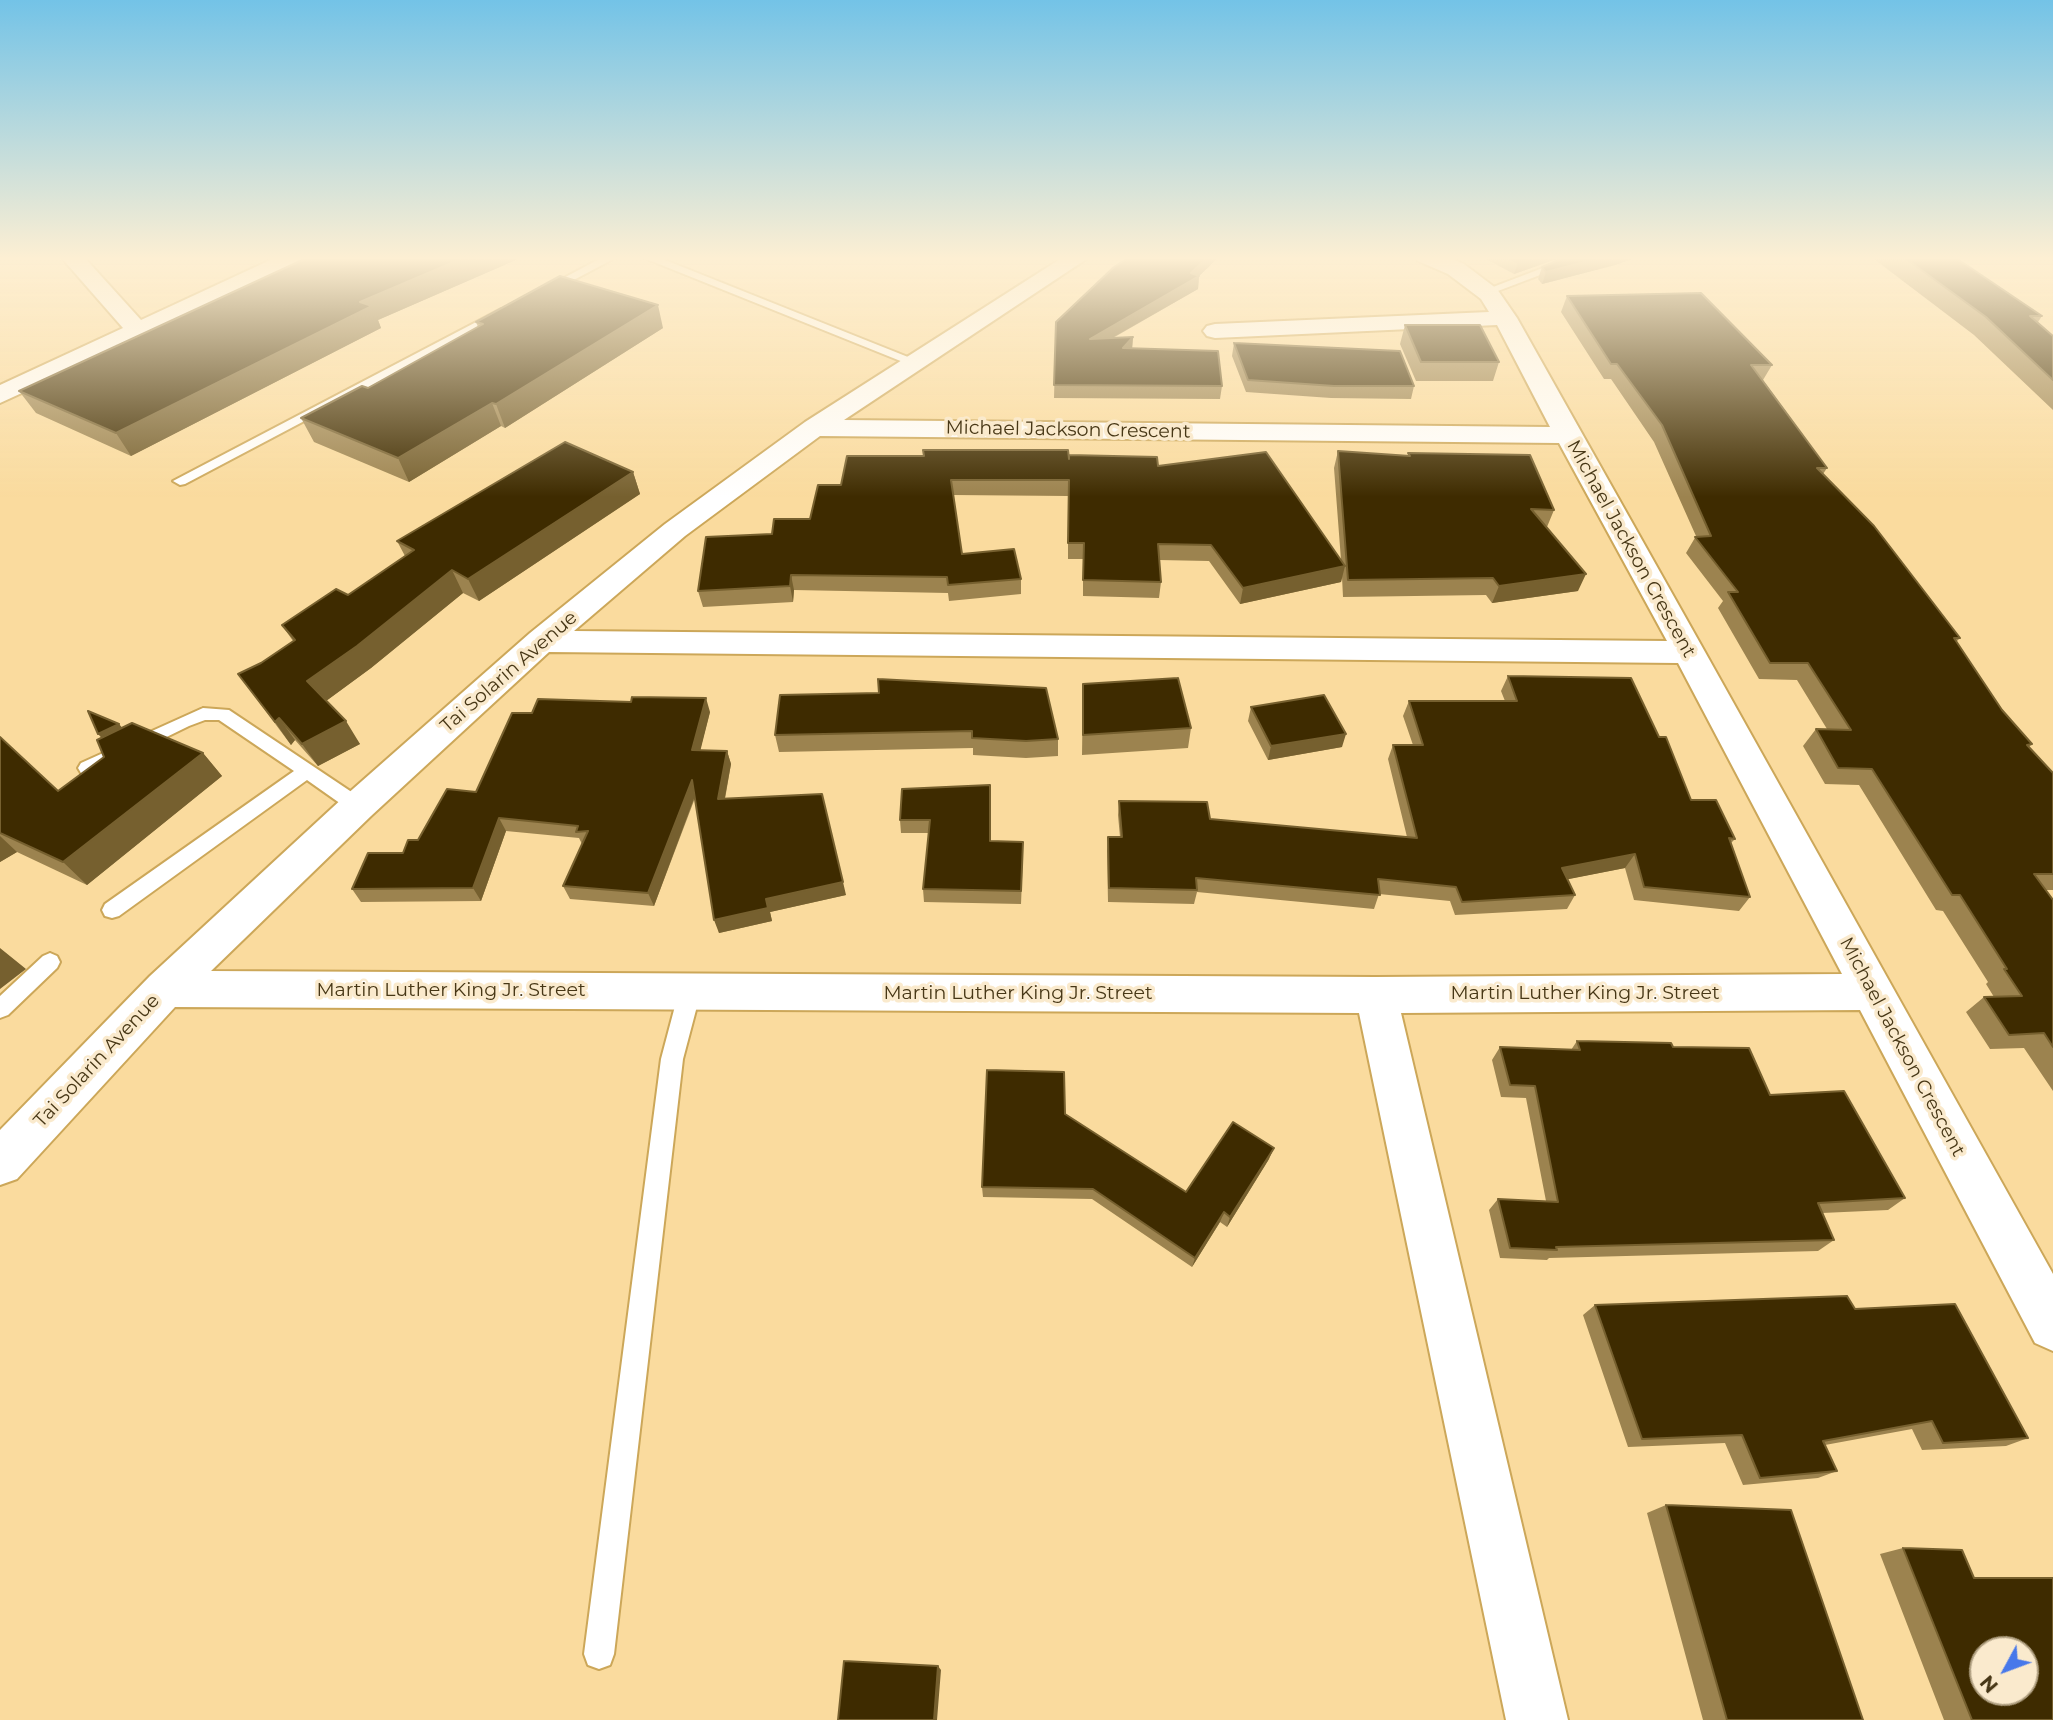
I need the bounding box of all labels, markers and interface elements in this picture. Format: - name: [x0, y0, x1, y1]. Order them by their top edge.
- street label: Michael Jackson Crescent: [945, 416, 1191, 444]
- street label: Michael Jackson Crescent: [1562, 436, 1700, 662]
- street label: Tai Solarin Avenue: [436, 606, 582, 738]
- street label: Michael Jackson Crescent: [1834, 934, 1970, 1160]
- street label: Martin Luther King Jr. Street: [316, 979, 586, 1001]
- street label: Martin Luther King Jr. Street: [883, 982, 1153, 1004]
- street label: Martin Luther King Jr. Street: [1450, 982, 1720, 1004]
- street label: Tai Solarin Avenue: [29, 990, 165, 1132]
- north arrow: [1969, 1636, 2039, 1706]
- text: N: [1976, 1670, 2003, 1697]

